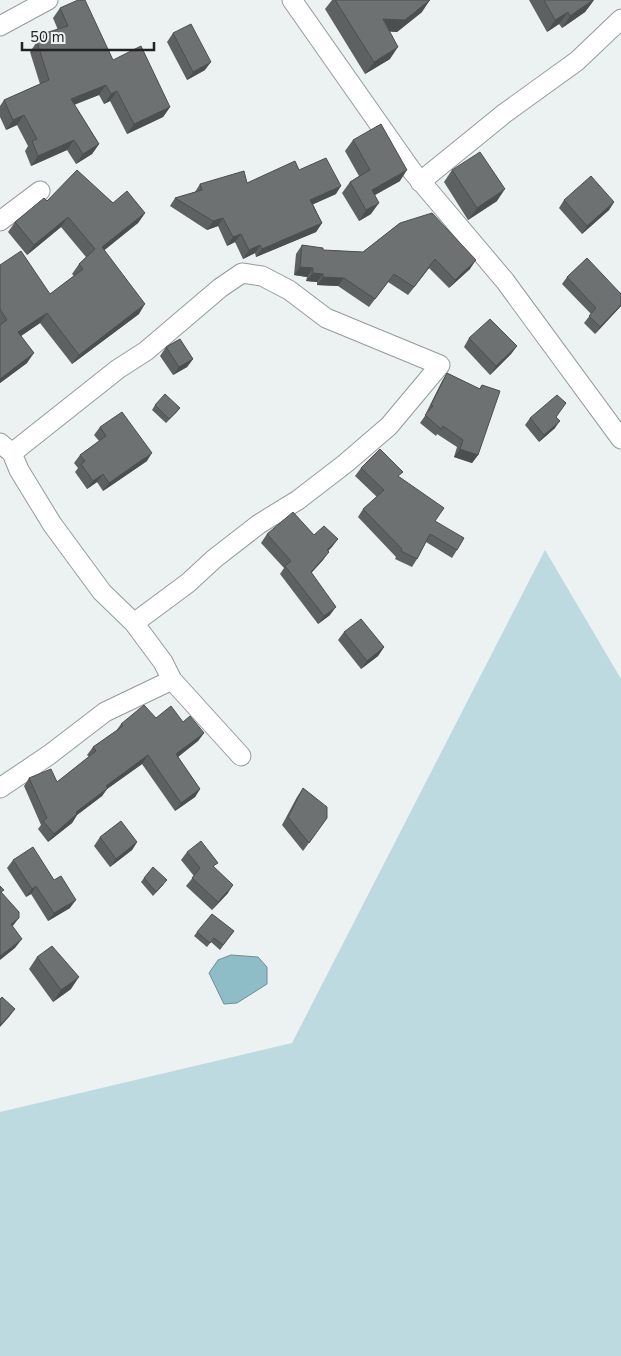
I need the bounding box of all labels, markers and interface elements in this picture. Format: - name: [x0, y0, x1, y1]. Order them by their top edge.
- scale bar: [22, 20, 155, 52]
- text: 50 m: [30, 27, 65, 47]

